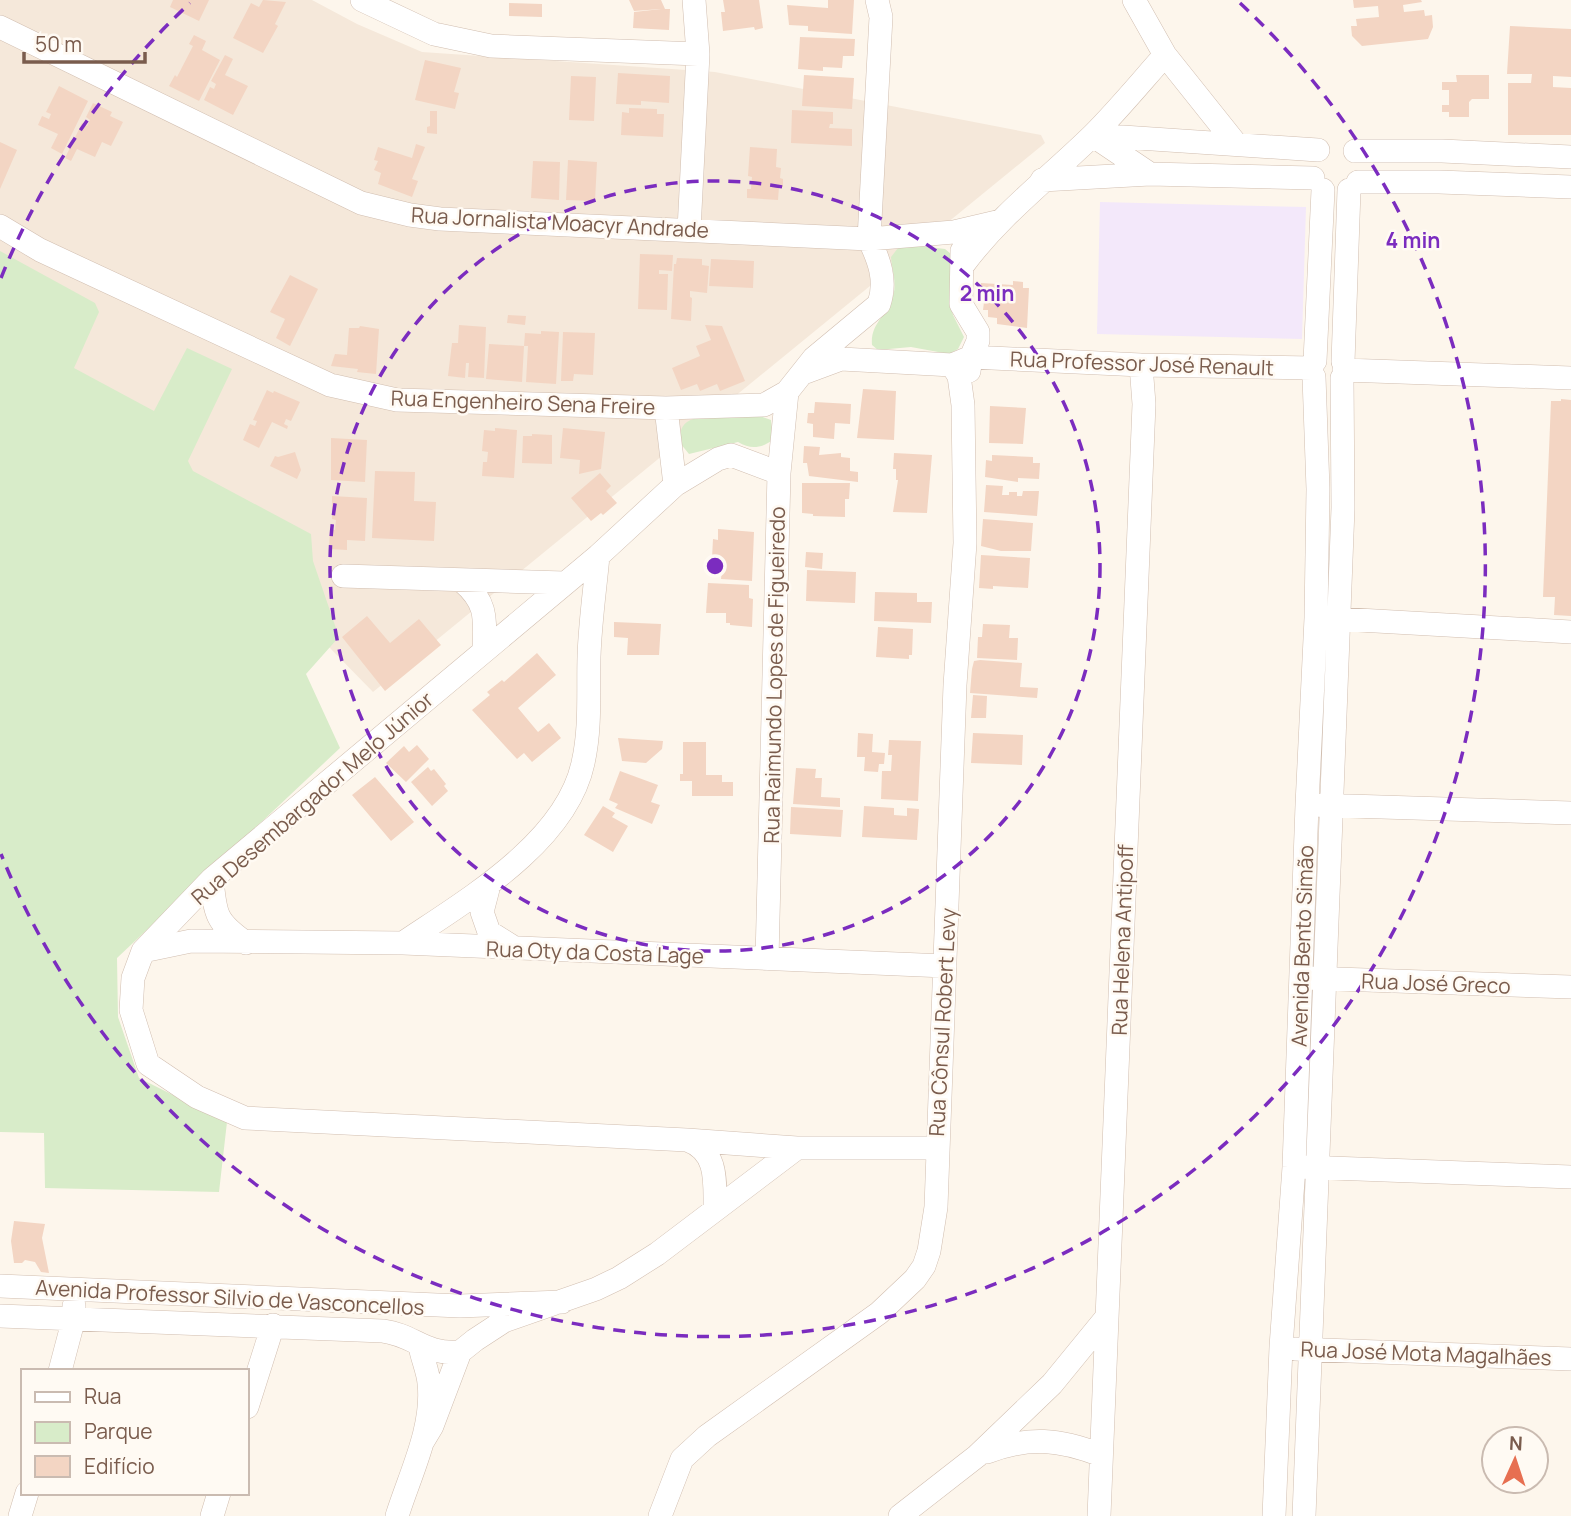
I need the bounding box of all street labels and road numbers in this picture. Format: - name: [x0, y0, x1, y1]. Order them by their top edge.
- street label: Rua Jornalista Moacyr Andrade: [410, 200, 710, 244]
- street label: Rua Professor José Renault: [1009, 344, 1275, 382]
- street label: Rua Engenheiro Sena Freire: [390, 383, 656, 421]
- street label: Rua Raimundo Lopes de Figueiredo: [757, 506, 791, 844]
- street label: Rua Desembargador Melo Júnior: [185, 685, 439, 911]
- street label: Rua Helena Antipoff: [1105, 844, 1139, 1036]
- street label: Avenida Bento Simão: [1284, 845, 1320, 1047]
- street label: Rua Cônsul Robert Levy: [922, 907, 962, 1137]
- street label: Rua Oty da Costa Lage: [485, 934, 705, 970]
- street label: Rua José Greco: [1361, 966, 1511, 1000]
- street label: Avenida Professor Silvio de Vasconcellos: [35, 1273, 425, 1321]
- street label: Rua José Mota Magalhães: [1300, 1335, 1552, 1371]

